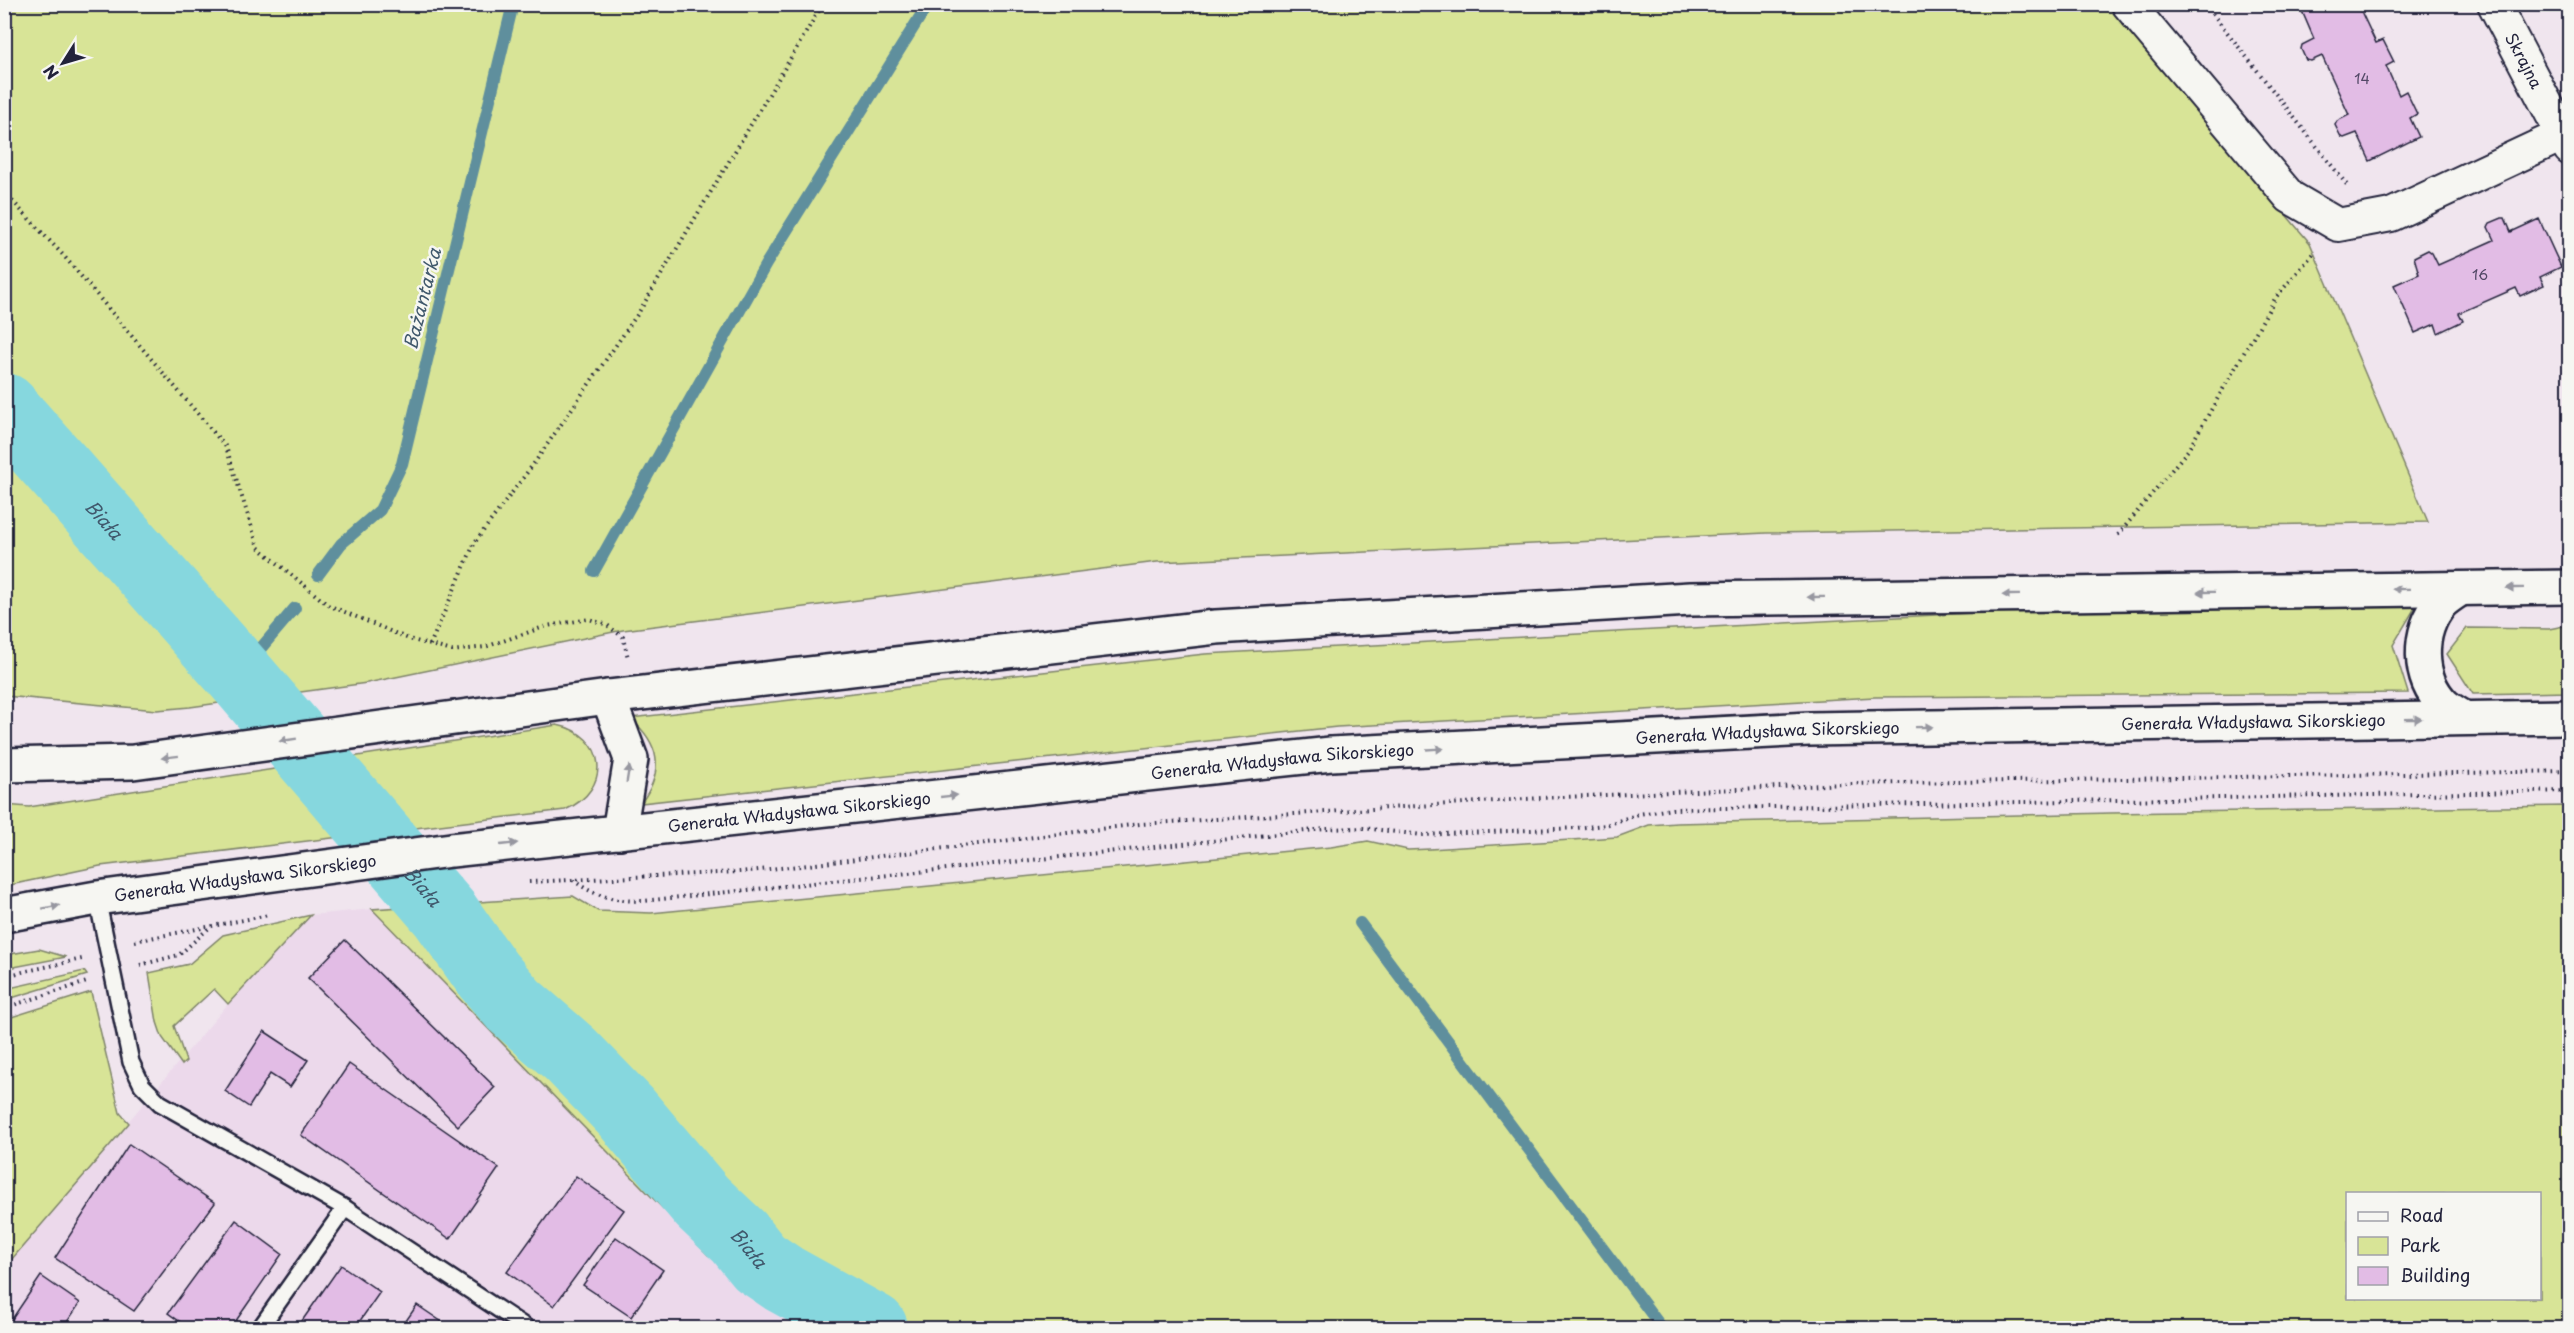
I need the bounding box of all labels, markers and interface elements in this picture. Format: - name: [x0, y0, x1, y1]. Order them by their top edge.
- street label: Skrajna: [2500, 28, 2549, 92]
- north arrow: [33, 33, 93, 93]
- text: N: [37, 60, 64, 85]
- house number: 14: [2354, 68, 2370, 89]
- water label: Bażantarka: [396, 245, 447, 352]
- house number: 16: [2472, 264, 2488, 285]
- water label: Biała: [79, 494, 130, 546]
- one-way arrow: [2505, 583, 2524, 593]
- one-way arrow: [2392, 584, 2411, 594]
- one-way arrow: [2197, 587, 2216, 597]
- one-way arrow: [2002, 590, 2021, 600]
- one-way arrow: [1807, 593, 1826, 602]
- street label: Generała Władysława Sikorskiego: [2121, 707, 2386, 735]
- one-way arrow: [2403, 714, 2422, 724]
- street label: Generała Władysława Sikorskiego: [1635, 715, 1900, 749]
- one-way arrow: [1914, 722, 1933, 732]
- one-way arrow: [279, 736, 298, 745]
- street label: Generała Władysława Sikorskiego: [1149, 737, 1415, 785]
- one-way arrow: [1426, 744, 1445, 753]
- one-way arrow: [161, 752, 180, 762]
- one-way arrow: [624, 764, 633, 783]
- street label: Generała Władysława Sikorskiego: [666, 785, 932, 837]
- one-way arrow: [939, 791, 958, 801]
- one-way arrow: [499, 839, 518, 848]
- street label: Generała Władysława Sikorskiego: [112, 847, 378, 907]
- water label: Biała: [398, 860, 449, 913]
- one-way arrow: [42, 902, 61, 911]
- legend: [2346, 1192, 2541, 1300]
- text: Road: [2400, 1201, 2444, 1228]
- water label: Biała: [725, 1221, 774, 1274]
- text: Park: [2400, 1231, 2440, 1258]
- text: Building: [2400, 1261, 2470, 1288]

